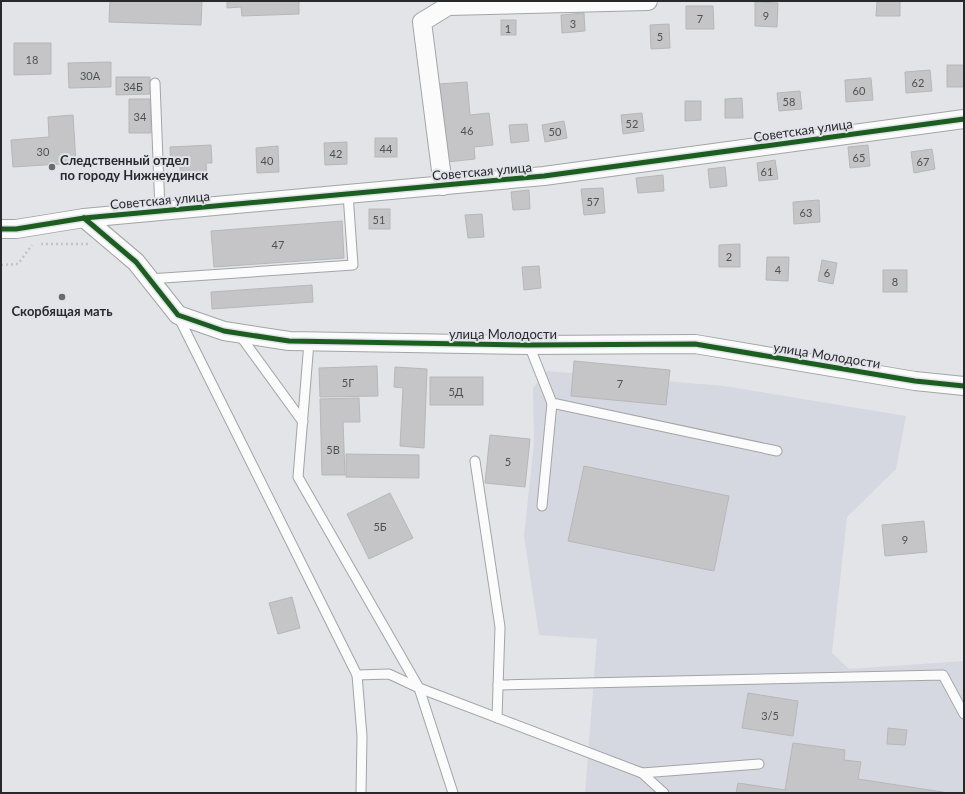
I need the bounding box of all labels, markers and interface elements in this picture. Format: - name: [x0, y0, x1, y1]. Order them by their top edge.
- house number: 9: [763, 9, 769, 22]
- house number: 7: [697, 12, 703, 25]
- house number: 3: [570, 17, 576, 30]
- house number: 1: [505, 22, 511, 35]
- house number: 5: [657, 30, 663, 43]
- house number: 18: [26, 53, 38, 66]
- house number: 30А: [80, 69, 101, 82]
- house number: 62: [912, 76, 924, 89]
- house number: 34Б: [123, 80, 143, 93]
- house number: 60: [853, 84, 866, 97]
- house number: 58: [783, 95, 795, 108]
- house number: 34: [134, 110, 147, 123]
- street label: Советская улица: [752, 115, 854, 145]
- house number: 52: [626, 117, 638, 130]
- house number: 46: [461, 124, 473, 137]
- house number: 50: [549, 125, 562, 138]
- house number: 44: [380, 142, 393, 155]
- house number: 30: [37, 145, 50, 158]
- house number: 42: [330, 147, 342, 160]
- house number: 65: [853, 151, 865, 164]
- place label: Следственный отдел по городу Нижнеудинск: [60, 152, 208, 183]
- house number: 40: [261, 154, 274, 167]
- house number: 67: [917, 155, 929, 168]
- street label: Советская улица: [431, 159, 533, 183]
- marker: Следственный отдел по городу Нижнеудинск: [47, 162, 57, 172]
- house number: 61: [761, 165, 773, 178]
- street label: Советская улица: [109, 188, 211, 212]
- house number: 57: [587, 195, 599, 208]
- house number: 63: [800, 206, 812, 219]
- house number: 51: [373, 213, 385, 226]
- house number: 47: [272, 238, 284, 251]
- house number: 2: [726, 250, 732, 263]
- house number: 4: [775, 263, 782, 276]
- house number: 6: [824, 266, 830, 279]
- house number: 8: [892, 275, 898, 288]
- marker: Скорбящая мать: [57, 292, 67, 302]
- place label: Скорбящая мать: [12, 303, 113, 319]
- street label: улица Молодости: [449, 326, 557, 342]
- street label: улица Молодости: [772, 339, 882, 371]
- house number: 5Г: [342, 376, 354, 389]
- house number: 7: [617, 377, 623, 390]
- house number: 5Д: [448, 385, 464, 398]
- house number: 5В: [326, 443, 340, 456]
- house number: 5: [505, 455, 511, 468]
- house number: 5Б: [373, 520, 387, 533]
- house number: 9: [902, 533, 908, 546]
- house number: 3/5: [761, 709, 779, 722]

